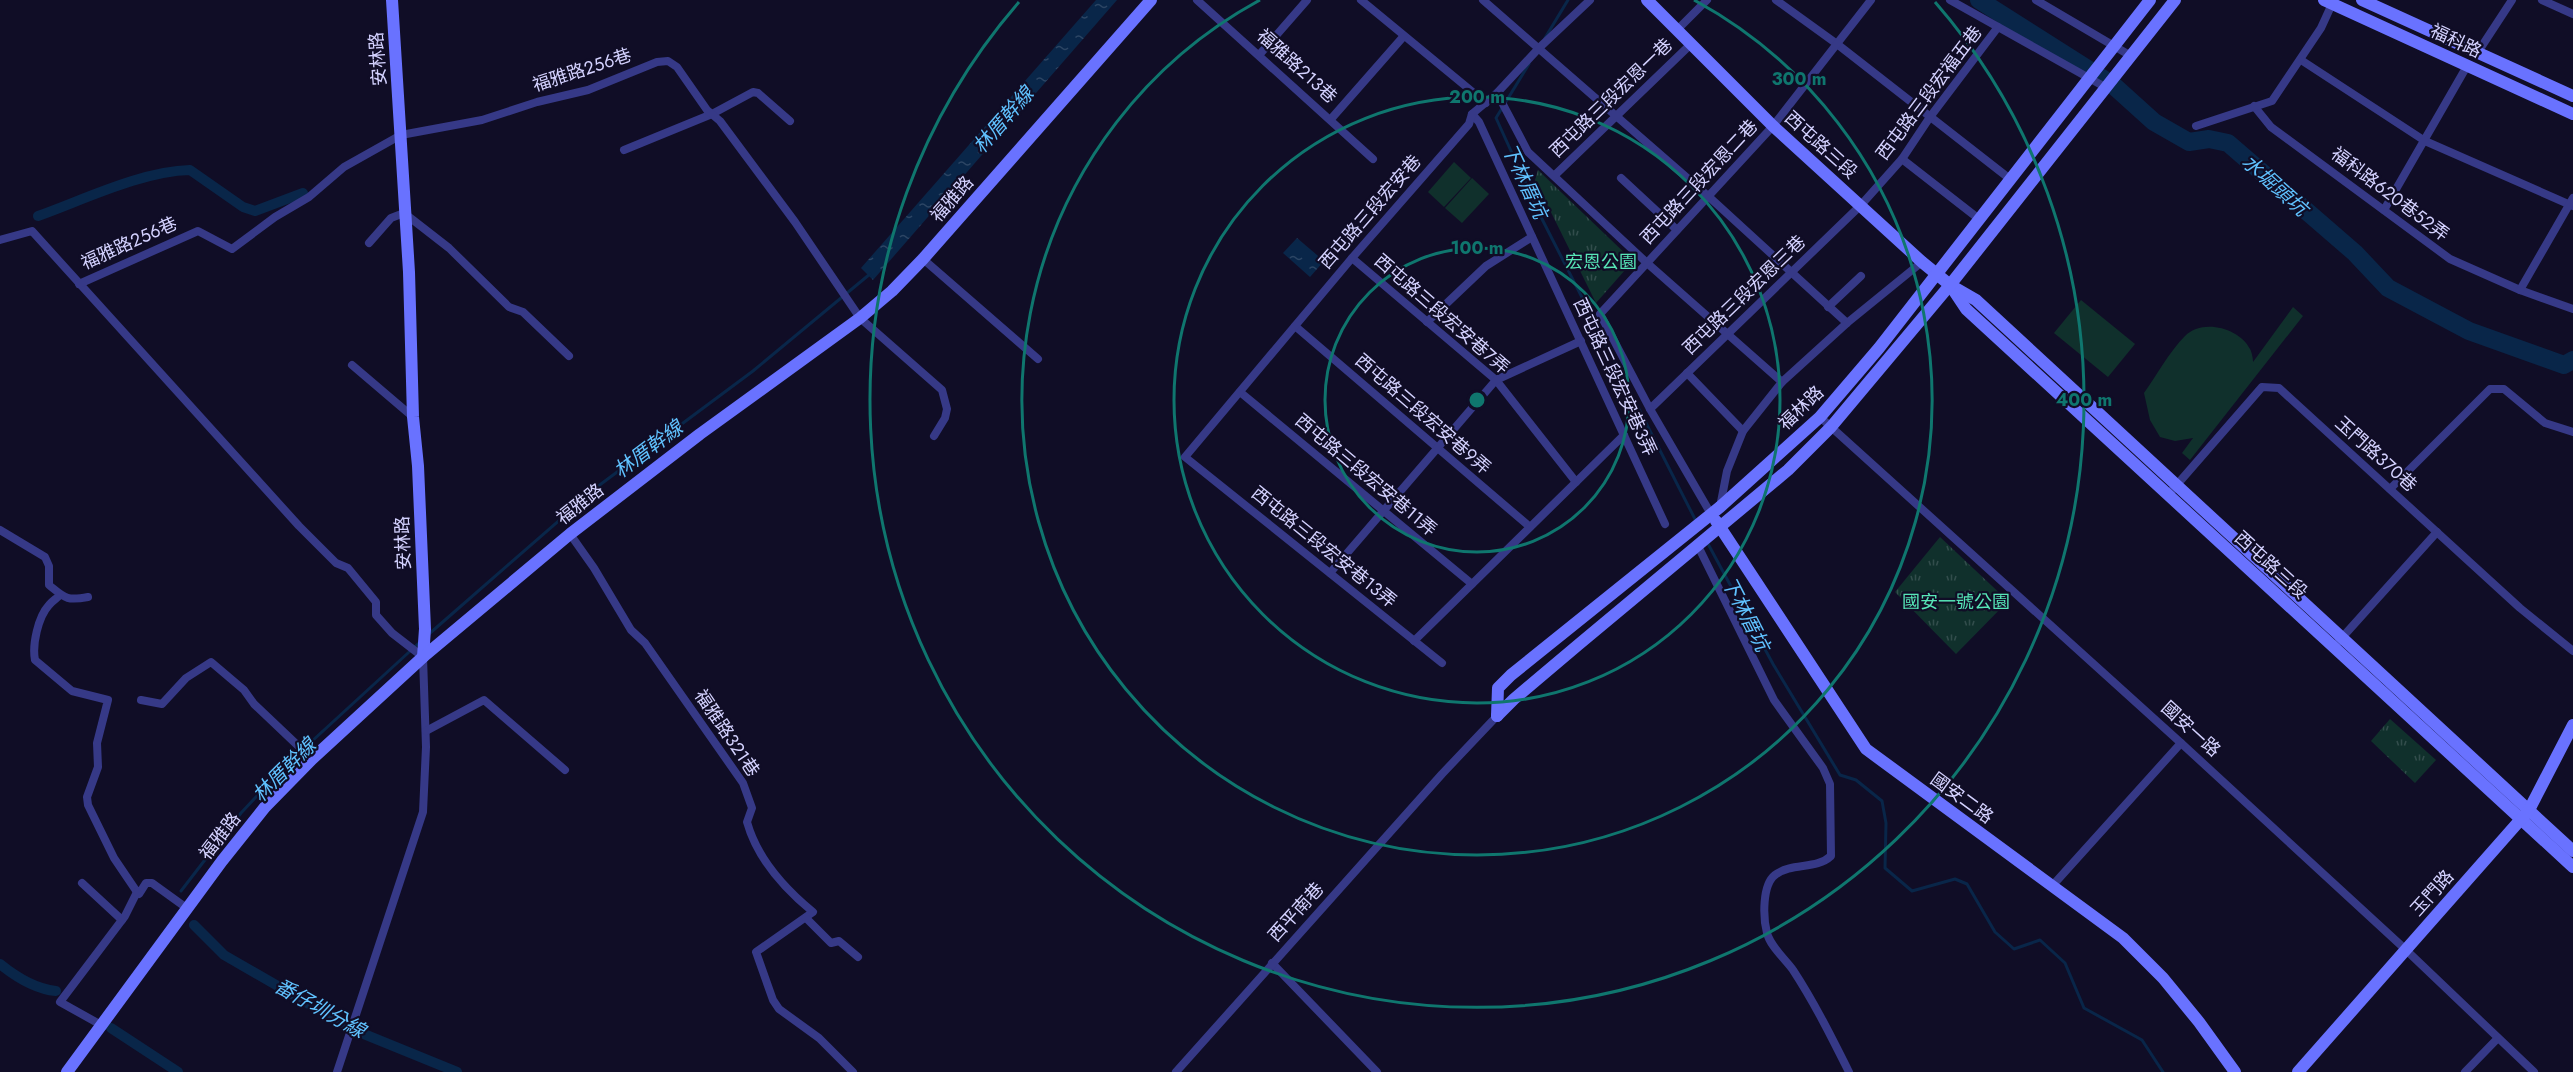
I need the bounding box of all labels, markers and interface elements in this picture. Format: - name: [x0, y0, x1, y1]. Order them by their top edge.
- street label: 福科路: [2426, 18, 2486, 64]
- street label: 西屯路三段宏福五巷: [1870, 20, 1988, 166]
- street label: 福雅路213巷: [1251, 23, 1343, 109]
- street label: 安林路: [363, 31, 393, 87]
- street label: 西屯路三段宏恩一巷: [1544, 32, 1678, 164]
- street label: 福雅路256巷: [529, 42, 635, 98]
- text: 300 m: [1771, 66, 1827, 92]
- water label: 林厝幹線: [966, 79, 1042, 160]
- text: 200 m: [1449, 84, 1505, 110]
- street label: 西屯路三段: [1779, 105, 1863, 185]
- street label: 西屯路三段宏恩二巷: [1634, 114, 1764, 250]
- water label: 下林厝坑: [1495, 139, 1556, 226]
- street label: 福科路620巷52弄: [2326, 141, 2454, 247]
- water label: 水堀頭坑: [2235, 148, 2316, 225]
- street label: 西屯路三段宏安巷: [1313, 149, 1427, 275]
- street label: 福雅路: [924, 170, 980, 228]
- street label: 福雅路256巷: [77, 210, 181, 276]
- street label: 西屯路三段宏恩三巷: [1677, 229, 1811, 361]
- text: 100 m: [1450, 235, 1504, 261]
- street label: 西屯路三段宏安巷7弄: [1369, 248, 1515, 380]
- park label: 宏恩公園: [1565, 249, 1637, 275]
- street label: 西屯路三段宏安巷3弄: [1567, 294, 1663, 460]
- street label: 西屯路三段宏安巷9弄: [1349, 348, 1497, 480]
- street label: 福林路: [1773, 380, 1829, 436]
- text: 400 m: [2056, 387, 2112, 413]
- centre of rings: [1467, 390, 1487, 410]
- street label: 西屯路三段宏安巷11弄: [1289, 408, 1443, 542]
- street label: 玉門路370巷: [2329, 410, 2423, 498]
- water label: 林厝幹線: [608, 413, 691, 485]
- street label: 福雅路: [551, 477, 609, 531]
- street label: 西屯路三段宏安巷13弄: [1246, 480, 1402, 614]
- street label: 安林路: [389, 516, 417, 570]
- street label: 西屯路三段: [2229, 525, 2313, 605]
- water label: 下林厝坑: [1714, 572, 1778, 659]
- park label: 國安一號公園: [1902, 589, 2010, 615]
- street label: 福雅路321巷: [688, 684, 766, 782]
- street label: 國安一路: [2156, 695, 2226, 763]
- water label: 林厝幹線: [246, 730, 324, 809]
- street label: 國安二路: [1925, 766, 1999, 830]
- street label: 福雅路: [193, 807, 247, 865]
- street label: 玉門路: [2404, 864, 2460, 922]
- street label: 西平南巷: [1262, 877, 1330, 947]
- water label: 番仔圳分線: [269, 972, 372, 1046]

